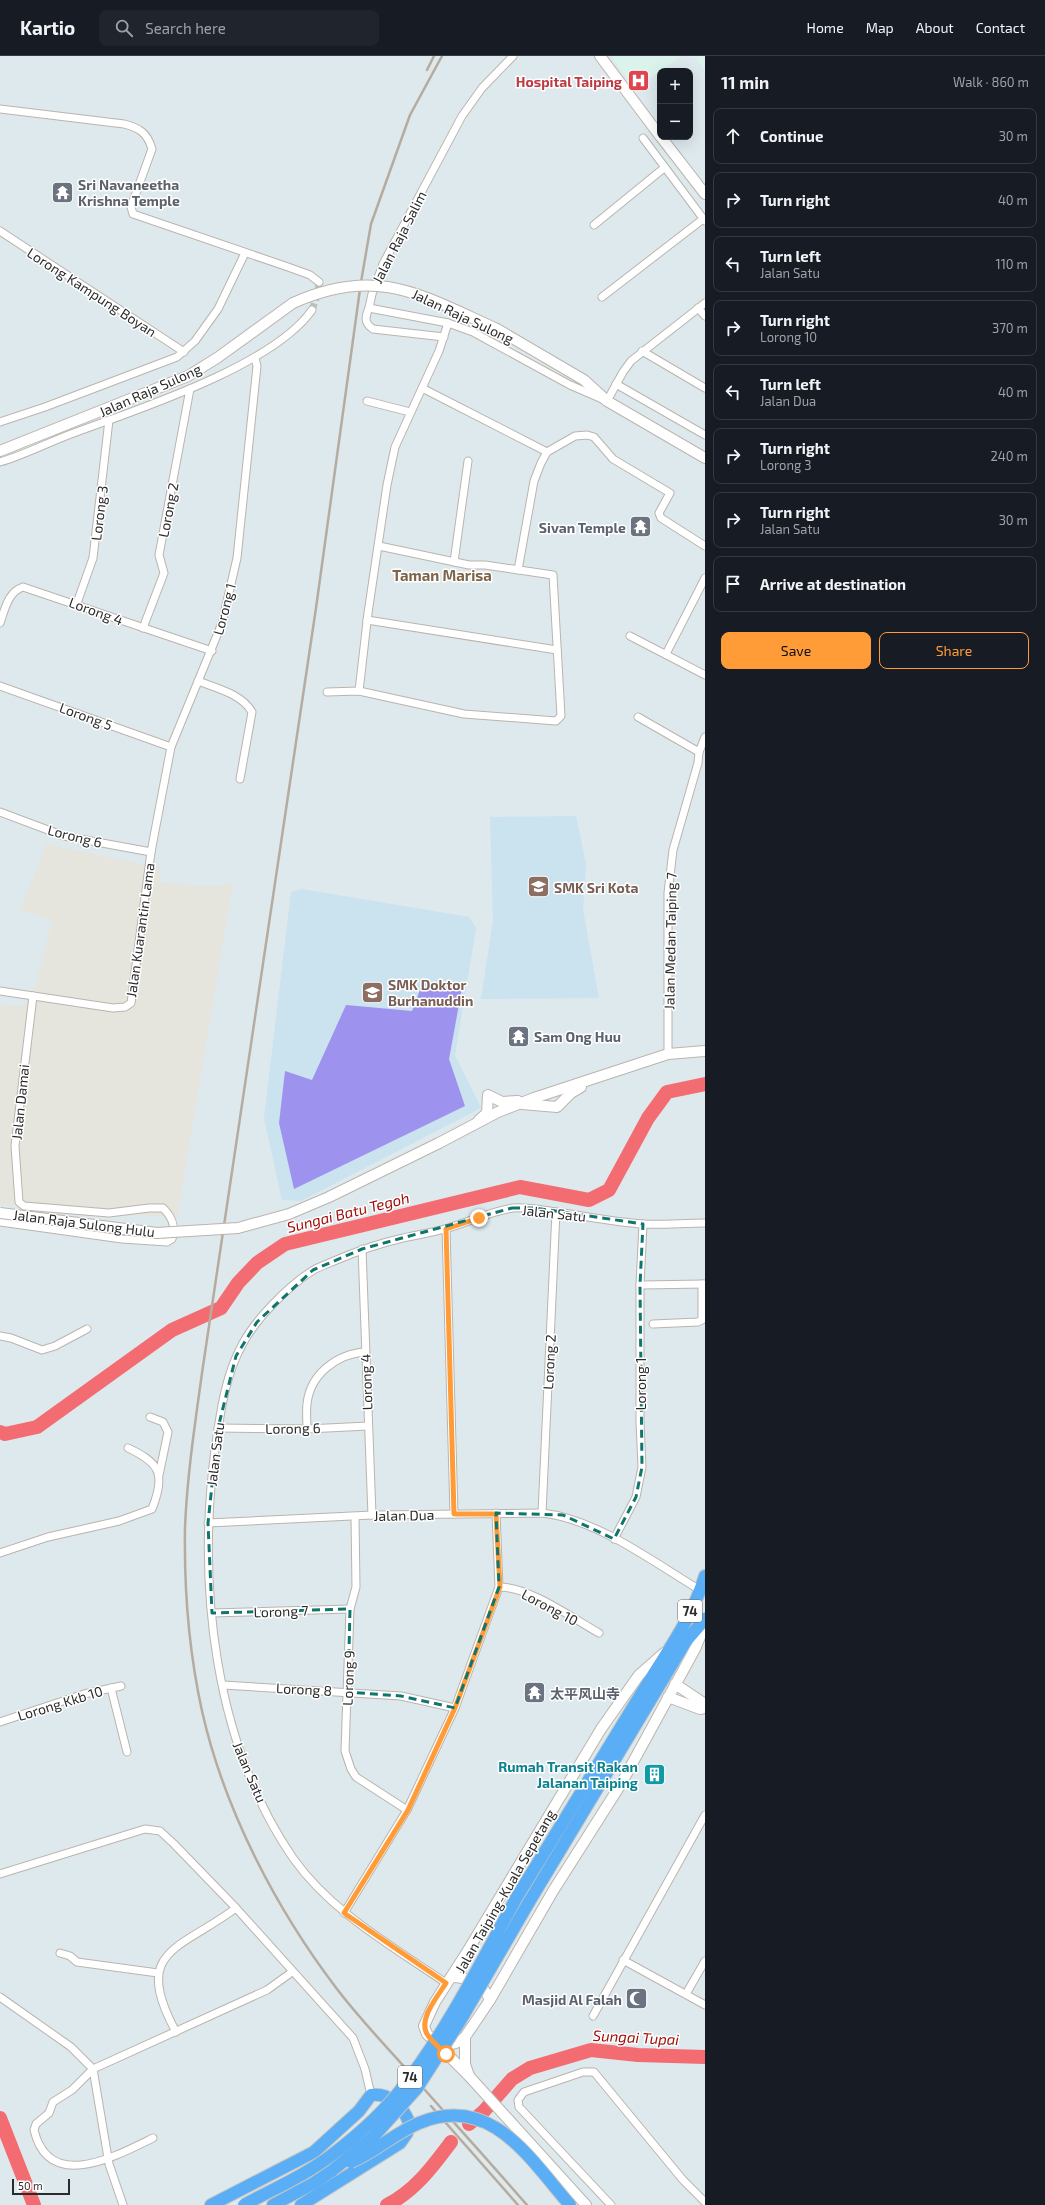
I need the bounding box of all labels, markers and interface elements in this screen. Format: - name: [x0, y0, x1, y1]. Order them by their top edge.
- search box: [99, 10, 379, 46]
- text: Kartio: [20, 16, 75, 39]
- icon: search: [113, 17, 135, 39]
- text: Search here: [145, 19, 226, 37]
- text: Home: [807, 19, 844, 36]
- text: Map: [866, 19, 894, 36]
- text: About: [916, 19, 954, 36]
- text: Contact: [976, 19, 1025, 36]
- hospital icon: Hospital Taiping: [625, 68, 651, 94]
- map controls: [657, 68, 693, 140]
- button: +: [657, 68, 693, 104]
- text: 11 min: [721, 72, 769, 92]
- place label: Hospital Taiping: [516, 73, 622, 90]
- text: Walk · 860 m: [953, 74, 1029, 90]
- button: −: [657, 104, 693, 140]
- icon: ahead: [722, 125, 744, 147]
- text: Continue: [760, 127, 823, 145]
- text: 30 m: [999, 128, 1028, 144]
- place label: Sri Navaneetha Krishna Temple: [78, 176, 180, 209]
- temple icon: Sri Navaneetha Krishna Temple: [49, 179, 75, 205]
- street label: Jalan Raja Salim: [368, 188, 430, 286]
- icon: right: [722, 189, 744, 211]
- text: Turn right: [760, 191, 830, 209]
- text: 40 m: [998, 192, 1028, 208]
- street label: Lorong Kampung Boyan: [24, 244, 160, 340]
- text: Turn left: [760, 247, 821, 265]
- icon: left: [722, 253, 744, 275]
- text: 110 m: [996, 256, 1028, 272]
- text: Jalan Satu: [760, 265, 820, 281]
- street label: Jalan Raja Sulong: [410, 285, 517, 347]
- text: Turn right: [760, 311, 830, 329]
- icon: right: [722, 317, 744, 339]
- text: 370 m: [992, 320, 1028, 336]
- text: Lorong 10: [760, 329, 817, 345]
- street label: Jalan Raja Sulong: [96, 360, 204, 420]
- text: Turn left: [760, 375, 821, 393]
- icon: left: [722, 381, 744, 403]
- text: 40 m: [998, 384, 1028, 400]
- text: Jalan Dua: [760, 393, 816, 409]
- text: Turn right: [760, 439, 830, 457]
- icon: right: [722, 445, 744, 467]
- text: 240 m: [991, 448, 1028, 464]
- text: Lorong 3: [760, 457, 811, 473]
- street label: Lorong 2: [154, 481, 182, 539]
- street label: Lorong 3: [87, 484, 111, 542]
- text: Turn right: [760, 503, 830, 521]
- icon: right: [722, 509, 744, 531]
- text: 30 m: [999, 512, 1028, 528]
- temple icon: Sivan Temple: [628, 514, 654, 540]
- place label: Sivan Temple: [539, 519, 626, 536]
- text: Jalan Satu: [760, 521, 820, 537]
- district label: Taman Marisa: [392, 566, 492, 584]
- icon: arrive: [722, 573, 744, 595]
- text: Arrive at destination: [760, 575, 906, 593]
- street label: Lorong 1: [209, 581, 239, 637]
- street label: Lorong 4: [67, 593, 125, 629]
- button: Save: [721, 632, 871, 669]
- button: Share: [879, 632, 1029, 669]
- street label: Lorong 5: [57, 699, 115, 733]
- street label: Lorong 6: [46, 821, 104, 851]
- street label: Jalan Kuarantin Lama: [122, 862, 158, 998]
- street label: Jalan Medan Taiping 7: [660, 872, 680, 1010]
- school or university icon: SMK Sri Kota: [525, 874, 551, 900]
- place label: SMK Sri Kota: [554, 879, 638, 896]
- place label: SMK Doktor Burhanuddin: [388, 976, 473, 1009]
- school or university icon: SMK Doktor Burhanuddin: [359, 979, 385, 1005]
- temple icon: Sam Ong Huu: [506, 1023, 532, 1049]
- place label: Sam Ong Huu: [534, 1028, 621, 1045]
- street label: Jalan Damai: [8, 1063, 32, 1141]
- water label: Sungai Batu Tegoh: [285, 1188, 411, 1236]
- street label: Jalan Satu: [521, 1201, 587, 1225]
- street label: Jalan Raja Sulong Hulu: [12, 1206, 156, 1240]
- route end: [470, 1209, 488, 1227]
- street label: Lorong 2: [539, 1334, 559, 1390]
- street label: Lorong 4: [357, 1354, 375, 1410]
- street label: Lorong 1: [632, 1357, 649, 1411]
- street label: Lorong 6: [265, 1419, 321, 1437]
- street label: Jalan Satu: [203, 1421, 227, 1487]
- street label: Jalan Dua: [374, 1506, 434, 1524]
- street label: Lorong 10: [519, 1585, 581, 1629]
- road number: 74: [678, 1600, 702, 1622]
- street label: Lorong 7: [253, 1602, 309, 1620]
- street label: Lorong 9: [339, 1650, 357, 1706]
- street label: Lorong 8: [276, 1679, 332, 1699]
- temple icon: 太平风山寺: [522, 1680, 548, 1706]
- street label: Lorong Kkb 10: [15, 1682, 105, 1724]
- place label: 太平风山寺: [550, 1685, 620, 1702]
- street label: Jalan Satu: [230, 1739, 270, 1805]
- place label: Rumah Transit Rakan Jalanan Taiping: [498, 1758, 638, 1791]
- building icon: Rumah Transit Rakan Jalanan Taiping: [641, 1761, 667, 1787]
- street label: Jalan Taiping-Kuala Sepetang: [451, 1806, 559, 1976]
- mosque icon: Masjid Al Falah: [624, 1986, 650, 2012]
- place label: Masjid Al Falah: [522, 1991, 622, 2008]
- water label: Sungai Tupai: [592, 2026, 680, 2048]
- route start: [437, 2045, 455, 2063]
- road number: 74: [398, 2066, 422, 2088]
- scale bar: [12, 2177, 70, 2196]
- text: 50 m: [18, 2179, 43, 2192]

